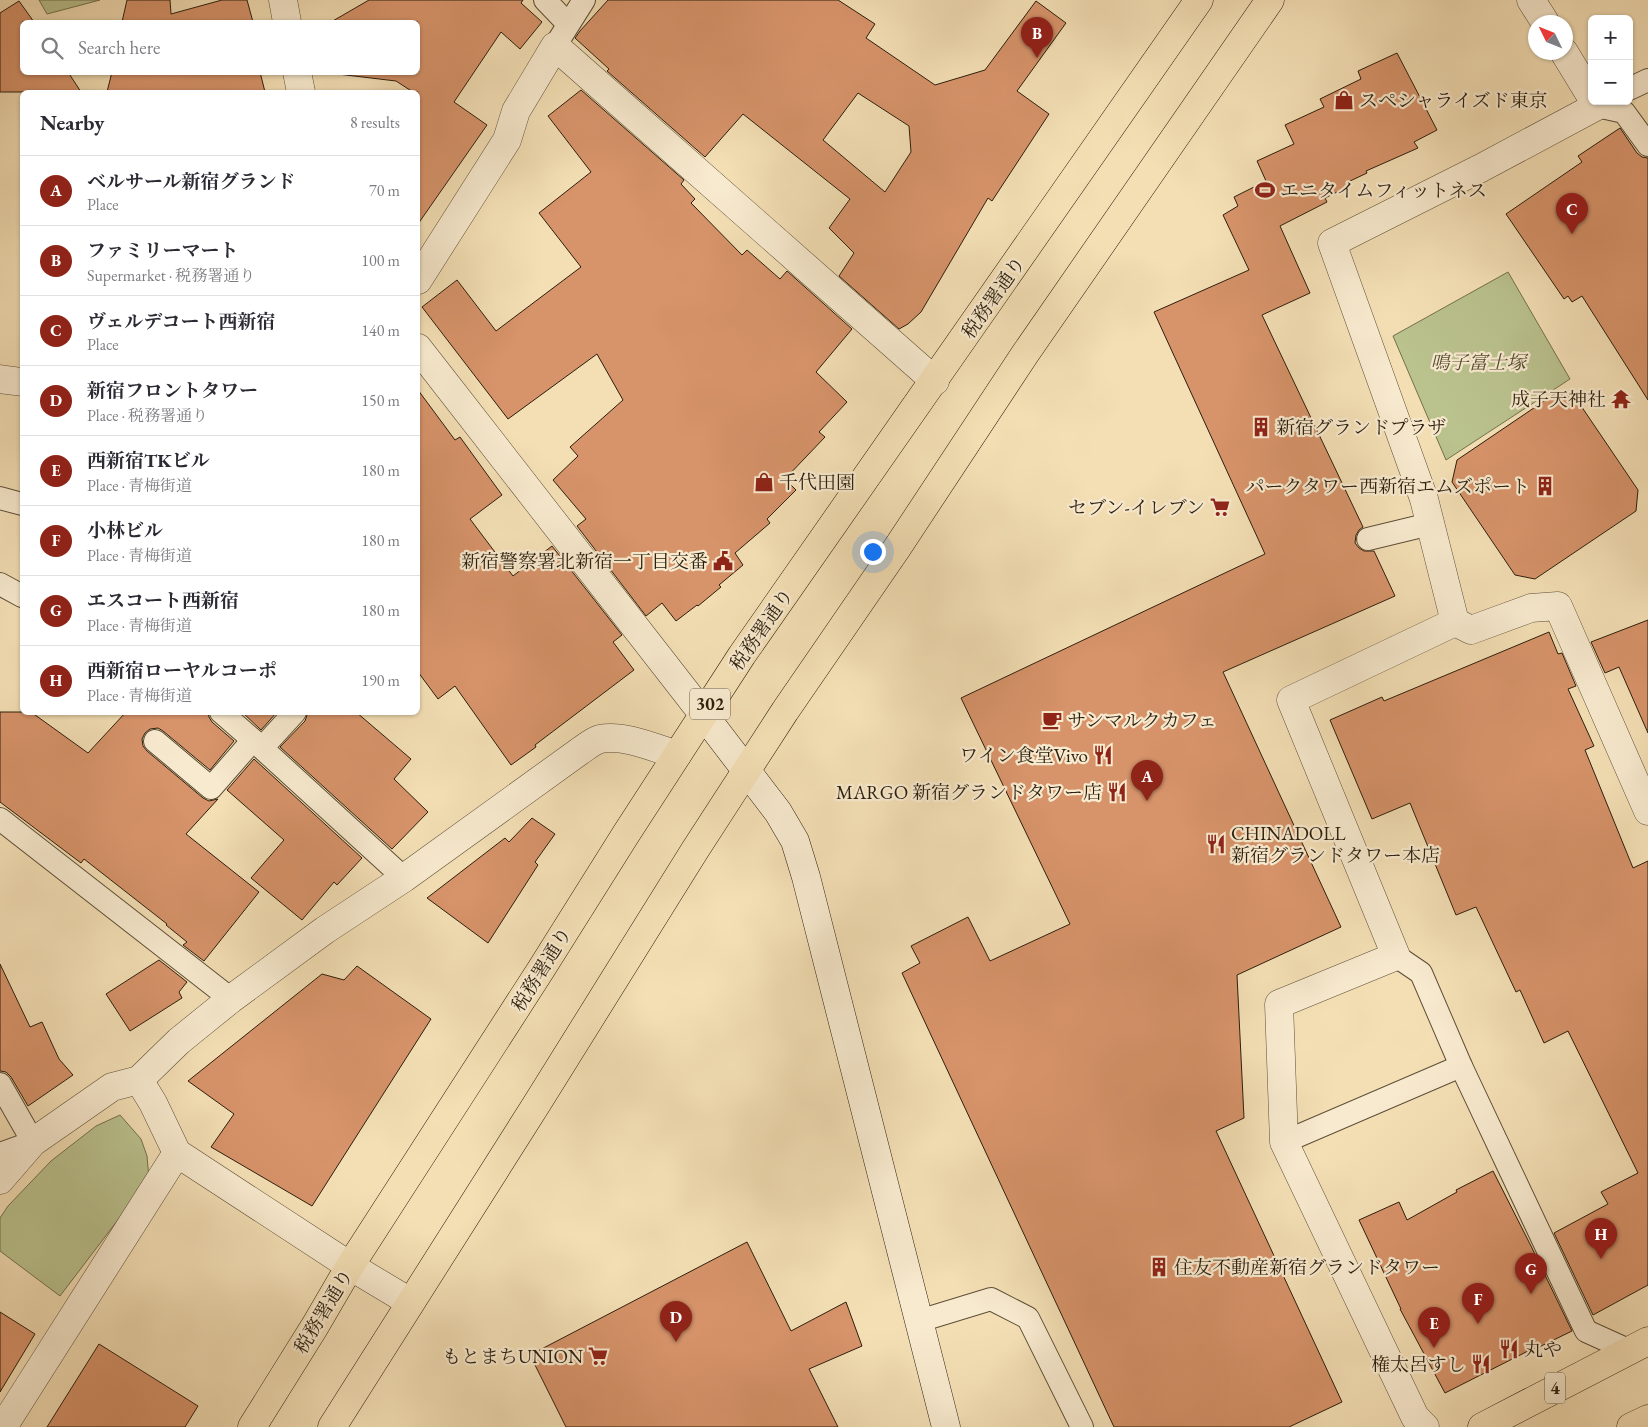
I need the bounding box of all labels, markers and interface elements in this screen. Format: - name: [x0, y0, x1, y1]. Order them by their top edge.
- north arrow: [1528, 15, 1573, 60]
- map controls: [1588, 15, 1633, 105]
- button: +: [1588, 15, 1633, 60]
- pin: B: [1021, 17, 1053, 58]
- search box: [20, 20, 420, 75]
- icon: search: [38, 34, 66, 62]
- text: Search here: [78, 35, 160, 60]
- button: −: [1588, 60, 1633, 105]
- place label: スペシャライズド東京: [1359, 88, 1548, 113]
- shop icon: スペシャライズド東京: [1333, 89, 1355, 111]
- text: Nearby: [40, 109, 104, 136]
- text: 8 results: [350, 112, 400, 133]
- text: ベルサール新宿グランド: [87, 169, 296, 194]
- place label: エニタイムフィットネス: [1280, 178, 1487, 203]
- sports icon: エニタイムフィットネス: [1254, 179, 1276, 201]
- text: A: [50, 180, 62, 201]
- text: 70 m: [369, 180, 400, 201]
- pin: C: [1556, 193, 1588, 234]
- text: Place: [87, 194, 119, 215]
- text: ファミリーマート: [87, 238, 239, 263]
- text: B: [51, 250, 61, 271]
- text: 100 m: [361, 250, 400, 271]
- street label: 税務署通り: [956, 251, 1031, 343]
- text: Supermarket · 税務署通り: [87, 265, 255, 286]
- text: ヴェルデコート西新宿: [87, 309, 275, 334]
- text: C: [50, 320, 62, 341]
- text: 140 m: [361, 320, 400, 341]
- text: Place: [87, 334, 119, 355]
- park label: 鳴子富士塚: [1430, 350, 1528, 375]
- text: 新宿フロントタワー: [87, 378, 258, 403]
- place label: 成子天神社: [1511, 387, 1606, 412]
- temple icon: 成子天神社: [1610, 388, 1632, 410]
- text: D: [50, 390, 62, 411]
- text: 150 m: [361, 390, 400, 411]
- text: Place · 税務署通り: [87, 405, 208, 426]
- place label: 新宿グランドプラザ: [1276, 415, 1446, 440]
- building icon: 新宿グランドプラザ: [1250, 416, 1272, 438]
- text: 西新宿TKビル: [87, 448, 210, 473]
- text: E: [51, 460, 61, 481]
- text: 180 m: [361, 460, 400, 481]
- place label: 千代田園: [779, 470, 855, 495]
- shop icon: 千代田園: [753, 471, 775, 493]
- place label: パークタワー西新宿エムズポート: [1245, 474, 1530, 499]
- text: Place · 青梅街道: [87, 475, 192, 496]
- building icon: パークタワー西新宿エムズポート: [1534, 475, 1556, 497]
- place label: セブン-イレブン: [1068, 495, 1205, 520]
- supermarket icon: セブン-イレブン: [1209, 496, 1231, 518]
- text: 小林ビル: [87, 518, 163, 543]
- text: F: [52, 530, 60, 551]
- text: 180 m: [361, 530, 400, 551]
- your location: [860, 539, 886, 565]
- text: Place · 青梅街道: [87, 545, 192, 566]
- place label: 新宿警察署北新宿一丁目交番: [461, 549, 708, 574]
- public building icon: 新宿警察署北新宿一丁目交番: [712, 550, 734, 572]
- street label: 税務署通り: [724, 583, 799, 675]
- text: エスコート西新宿: [87, 588, 239, 613]
- text: G: [50, 600, 62, 621]
- text: 180 m: [361, 600, 400, 621]
- text: Place · 青梅街道: [87, 615, 192, 636]
- text: 西新宿ローヤルコーポ: [87, 658, 277, 683]
- text: H: [50, 670, 62, 691]
- text: 190 m: [361, 670, 400, 691]
- text: Place · 青梅街道: [87, 685, 192, 706]
- road number: 302: [690, 689, 730, 720]
- place label: サンマルクカフェ: [1067, 708, 1217, 733]
- cafe icon: サンマルクカフェ: [1041, 709, 1063, 731]
- place label: ワイン食堂Vivo: [959, 743, 1088, 768]
- restaurant icon: ワイン食堂Vivo: [1092, 744, 1114, 766]
- pin: A: [1131, 760, 1163, 801]
- place label: MARGO 新宿グランドタワー店: [836, 780, 1102, 805]
- restaurant icon: MARGO 新宿グランドタワー店: [1106, 781, 1128, 803]
- place label: CHINADOLL 新宿グランドタワー本店: [1231, 821, 1440, 868]
- restaurant icon: CHINADOLL 新宿グランドタワー本店: [1205, 833, 1227, 855]
- street label: 税務署通り: [506, 922, 577, 1016]
- pin: H: [1585, 1218, 1617, 1259]
- pin: G: [1515, 1253, 1547, 1294]
- place label: 住友不動産新宿グランドタワー: [1174, 1255, 1440, 1280]
- building icon: 住友不動産新宿グランドタワー: [1148, 1256, 1170, 1278]
- street label: 税務署通り: [288, 1264, 359, 1358]
- pin: F: [1462, 1283, 1494, 1324]
- pin: D: [660, 1301, 692, 1342]
- pin: E: [1418, 1307, 1450, 1348]
- place label: 丸や: [1524, 1337, 1562, 1362]
- restaurant icon: 丸や: [1498, 1338, 1520, 1360]
- place label: もとまちUNION: [442, 1344, 583, 1369]
- supermarket icon: もとまちUNION: [587, 1345, 609, 1367]
- place label: 権太呂すし: [1371, 1352, 1466, 1377]
- restaurant icon: 権太呂すし: [1470, 1353, 1492, 1375]
- road number: 4: [1545, 1372, 1565, 1404]

